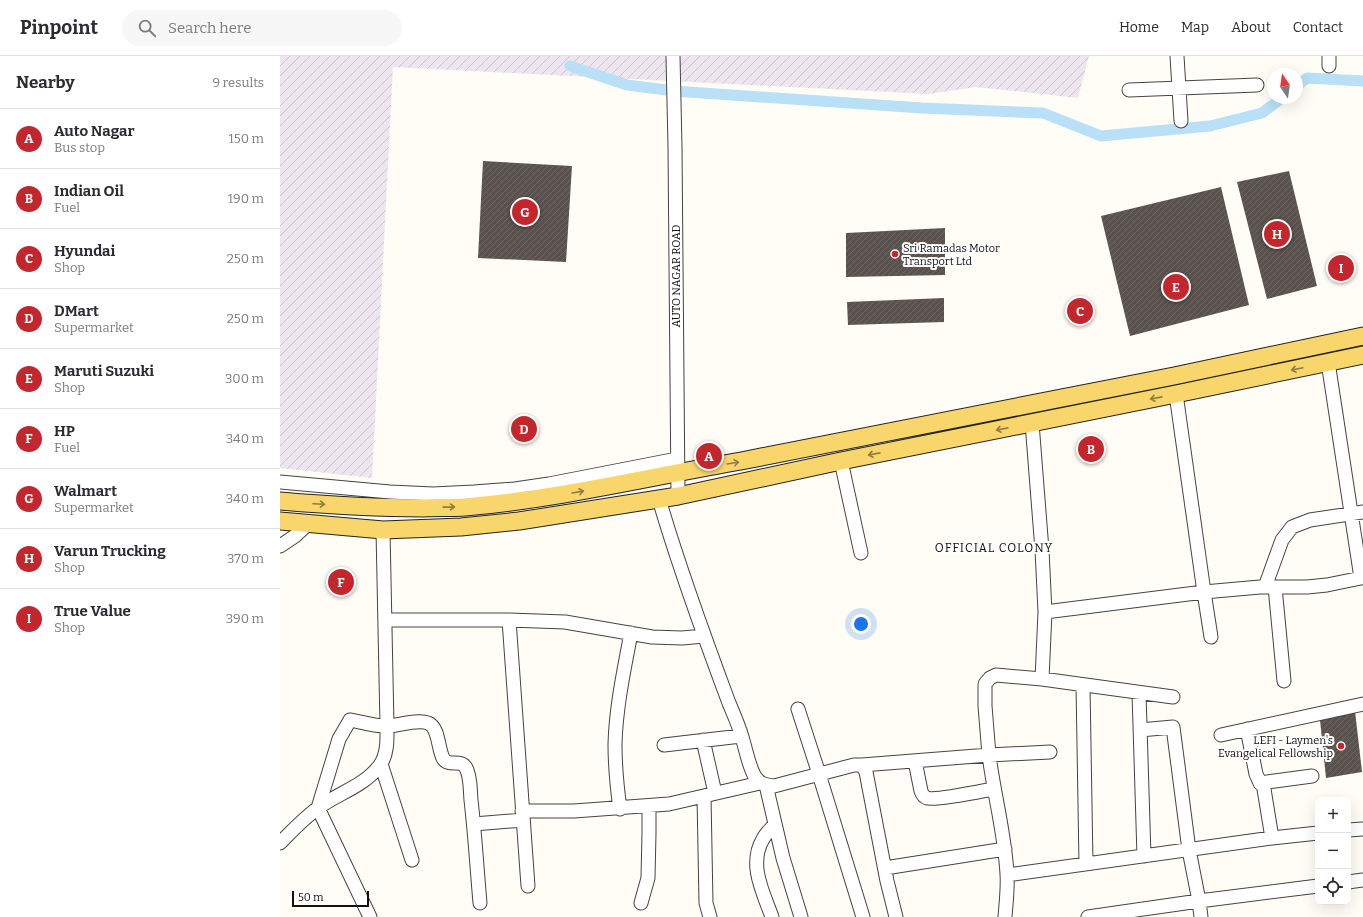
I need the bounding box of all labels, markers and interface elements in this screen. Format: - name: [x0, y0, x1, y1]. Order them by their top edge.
- search box: [122, 10, 402, 46]
- text: Pinpoint: [20, 16, 98, 39]
- icon: search: [136, 17, 158, 39]
- text: Search here: [168, 19, 251, 37]
- text: Home: [1119, 19, 1159, 36]
- text: Map: [1181, 19, 1209, 36]
- text: About: [1231, 19, 1271, 36]
- text: Contact: [1293, 19, 1343, 36]
- north arrow: [1267, 68, 1303, 104]
- text: Nearby: [16, 72, 75, 93]
- text: 9 results: [212, 75, 264, 90]
- text: Auto Nagar: [54, 122, 135, 140]
- text: A: [24, 131, 34, 146]
- text: 150 m: [228, 131, 264, 146]
- text: Bus stop: [54, 140, 105, 155]
- text: Indian Oil: [54, 182, 124, 200]
- text: B: [25, 191, 33, 206]
- text: 190 m: [228, 191, 264, 206]
- pin: G: [512, 197, 538, 227]
- text: Fuel: [54, 200, 80, 215]
- pin: H: [1264, 219, 1290, 249]
- street label: AUTO NAGAR ROAD: [670, 224, 683, 328]
- text: Hyundai: [54, 242, 115, 260]
- place label: Sri Ramadas Motor Transport Ltd: [903, 242, 1000, 268]
- marker: Sri Ramadas Motor Transport Ltd: [890, 249, 900, 259]
- text: C: [25, 251, 33, 266]
- text: 250 m: [227, 251, 264, 266]
- pin: I: [1328, 253, 1354, 283]
- text: Shop: [54, 260, 85, 275]
- pin: E: [1163, 272, 1189, 302]
- pin: C: [1067, 296, 1093, 326]
- text: DMart: [54, 302, 99, 320]
- text: D: [24, 311, 34, 326]
- text: 250 m: [227, 311, 264, 326]
- text: Supermarket: [54, 320, 134, 335]
- text: Maruti Suzuki: [54, 362, 154, 380]
- one-way arrow: [1291, 365, 1304, 373]
- text: E: [25, 371, 33, 386]
- text: 300 m: [225, 371, 264, 386]
- text: Shop: [54, 380, 85, 395]
- one-way arrow: [1150, 395, 1163, 403]
- pin: D: [511, 414, 537, 444]
- text: HP: [54, 422, 75, 440]
- one-way arrow: [995, 426, 1008, 434]
- text: F: [25, 431, 33, 446]
- text: 340 m: [226, 431, 264, 446]
- pin: B: [1078, 434, 1104, 464]
- text: Fuel: [54, 440, 80, 455]
- pin: A: [696, 441, 722, 471]
- one-way arrow: [868, 451, 881, 459]
- one-way arrow: [726, 459, 739, 467]
- text: Walmart: [54, 482, 117, 500]
- one-way arrow: [571, 488, 584, 496]
- text: G: [24, 491, 34, 506]
- text: 340 m: [226, 491, 264, 506]
- text: Supermarket: [54, 500, 134, 515]
- one-way arrow: [312, 501, 325, 508]
- one-way arrow: [442, 503, 455, 511]
- district label: OFFICIAL COLONY: [935, 541, 1053, 555]
- text: Varun Trucking: [54, 542, 166, 560]
- text: H: [24, 551, 34, 566]
- text: 370 m: [227, 551, 264, 566]
- text: Shop: [54, 560, 85, 575]
- pin: F: [328, 567, 354, 597]
- text: True Value: [54, 602, 131, 620]
- text: I: [27, 611, 31, 626]
- text: 390 m: [226, 611, 264, 626]
- your location: [851, 614, 871, 634]
- text: Shop: [54, 620, 85, 635]
- place label: LEFI - Laymen's Evangelical Fellowship: [1218, 734, 1333, 760]
- marker: LEFI - Laymen's Evangelical Fellowship: [1336, 741, 1346, 751]
- map controls: [1315, 797, 1351, 905]
- button: +: [1315, 797, 1351, 833]
- button: −: [1315, 833, 1351, 869]
- button: locate: [1315, 869, 1351, 905]
- scale bar: [292, 889, 369, 908]
- text: 50 m: [298, 891, 324, 904]

